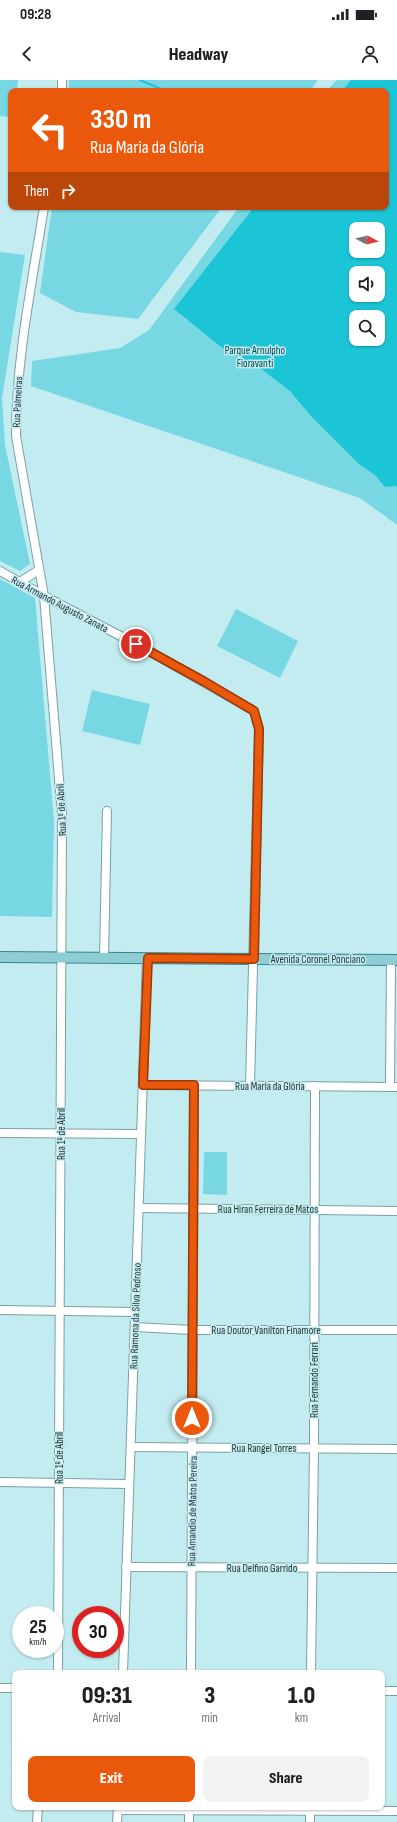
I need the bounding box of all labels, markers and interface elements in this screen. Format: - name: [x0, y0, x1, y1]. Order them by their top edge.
- text: 09:28: [20, 5, 51, 24]
- icon: back: [16, 43, 38, 65]
- icon: person: [359, 43, 381, 65]
- text: Headway: [169, 44, 228, 65]
- text: 330 m: [90, 103, 151, 136]
- icon: left: [24, 104, 76, 156]
- text: Rua Maria da Glória: [90, 137, 204, 158]
- icon: right: [57, 180, 79, 202]
- text: Then: [24, 182, 49, 201]
- north arrow: [349, 222, 385, 258]
- map controls: [349, 222, 385, 346]
- button: sound: [349, 266, 385, 302]
- button: search: [349, 310, 385, 346]
- park label: Parque Arnulpho Fioravanti: [225, 344, 286, 370]
- street label: Rua Palmeiras: [10, 376, 25, 428]
- street label: Rua Armando Augusto Zanata: [9, 573, 110, 635]
- pin: [119, 627, 153, 661]
- icon: arrive: [125, 633, 147, 655]
- street label: Rua 1º de Abril: [54, 784, 69, 836]
- street label: Avenida Coronel Ponciano: [270, 953, 366, 966]
- street label: Rua Maria da Glória: [235, 1080, 305, 1093]
- street label: Rua 1º de Abril: [55, 1108, 68, 1160]
- street label: Rua Hiran Ferreira de Matos: [218, 1203, 318, 1216]
- street label: Rua Ramona da Silva Pedroso: [127, 1262, 144, 1369]
- street label: Rua Doutor Vanilton Finamore: [211, 1324, 321, 1337]
- street label: Rua Fernando Ferrari: [308, 1342, 321, 1418]
- position arrow: [171, 1397, 213, 1439]
- street label: Rua 1º de Abril: [53, 1432, 66, 1484]
- street label: Rua Rangel Torres: [232, 1442, 297, 1455]
- street label: Rua Amandio de Matos Pereira: [185, 1456, 200, 1566]
- street label: Rua Delfino Garrido: [227, 1562, 298, 1575]
- speed limit sign: 30: [72, 1606, 124, 1658]
- text: 25: [29, 1615, 47, 1639]
- text: km/h: [29, 1636, 47, 1648]
- text: 09:31: [82, 1681, 132, 1710]
- text: 3: [204, 1681, 215, 1710]
- text: 1.0: [288, 1681, 315, 1710]
- text: Arrival: [93, 1710, 121, 1726]
- text: min: [202, 1710, 218, 1726]
- text: km: [295, 1710, 308, 1726]
- button: Exit: [28, 1756, 195, 1802]
- button: Share: [203, 1756, 369, 1802]

